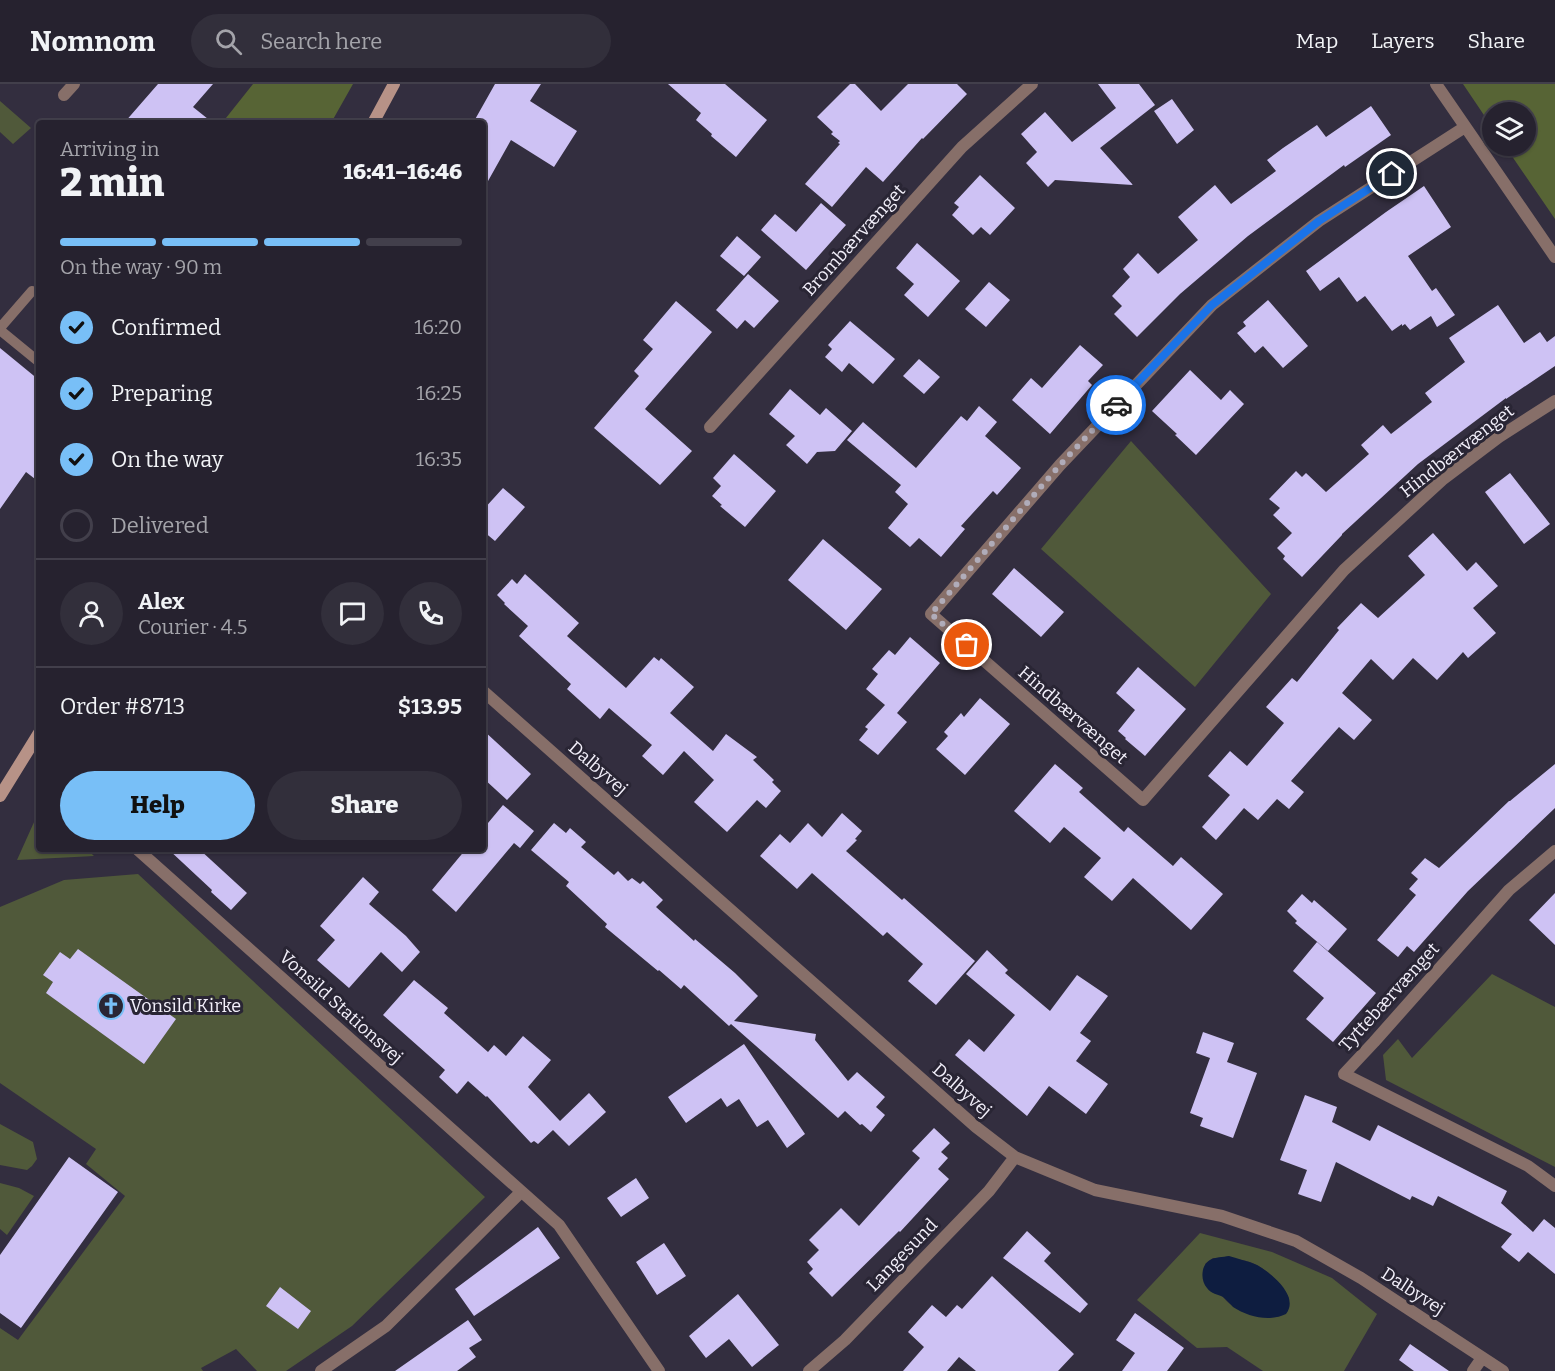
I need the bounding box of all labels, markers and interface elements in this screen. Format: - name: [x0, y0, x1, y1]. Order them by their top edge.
- search box: [191, 14, 611, 68]
- text: Nomnom: [30, 25, 155, 58]
- icon: search: [212, 25, 245, 58]
- text: Search here: [260, 28, 382, 55]
- text: Map: [1296, 28, 1338, 54]
- text: Layers: [1371, 28, 1435, 54]
- text: Share: [1468, 28, 1525, 54]
- map controls: [1482, 102, 1536, 156]
- button: layers: [1482, 102, 1536, 156]
- text: Arriving in: [60, 137, 159, 161]
- pin: [1366, 148, 1417, 199]
- icon: home: [1375, 157, 1408, 190]
- text: 16:41–16:46: [343, 158, 462, 185]
- text: 2 min: [60, 160, 164, 206]
- street label: Brombærvænget: [798, 179, 910, 300]
- text: On the way · 90 m: [60, 255, 222, 279]
- icon: check: [60, 311, 93, 344]
- text: Confirmed: [111, 314, 221, 341]
- text: 16:20: [414, 315, 462, 339]
- courier: [1086, 375, 1146, 435]
- icon: check: [60, 377, 93, 410]
- text: Preparing: [111, 380, 213, 407]
- text: 16:25: [416, 381, 462, 405]
- icon: car: [1100, 389, 1133, 422]
- street label: Hindbærvænget: [1396, 399, 1519, 502]
- icon: check: [60, 443, 93, 476]
- text: On the way: [111, 446, 223, 473]
- text: 16:35: [416, 447, 462, 471]
- text: Delivered: [111, 512, 209, 539]
- button: person: [60, 582, 123, 645]
- button: chat: [321, 582, 384, 645]
- button: phone: [399, 582, 462, 645]
- text: Alex: [138, 588, 184, 615]
- text: Courier · 4.5: [138, 615, 247, 639]
- pin: [941, 619, 992, 670]
- icon: bag: [950, 628, 983, 661]
- street label: Hindbærvænget: [1014, 661, 1133, 769]
- text: Order #8713: [60, 693, 185, 720]
- text: $13.95: [398, 693, 462, 720]
- street label: Dalbyvej: [564, 736, 632, 800]
- button: Help: [60, 771, 255, 840]
- button: Share: [267, 771, 462, 840]
- street label: Tyttebærvænget: [1334, 938, 1444, 1056]
- street label: Vonsild Stationsvej: [275, 946, 407, 1068]
- church icon: Vonsild Kirke: [96, 991, 126, 1021]
- place label: Vonsild Kirke: [130, 995, 241, 1017]
- street label: Dalbyvej: [928, 1058, 996, 1122]
- street label: Langesund: [862, 1214, 942, 1296]
- street label: Dalbyvej: [1377, 1262, 1449, 1320]

